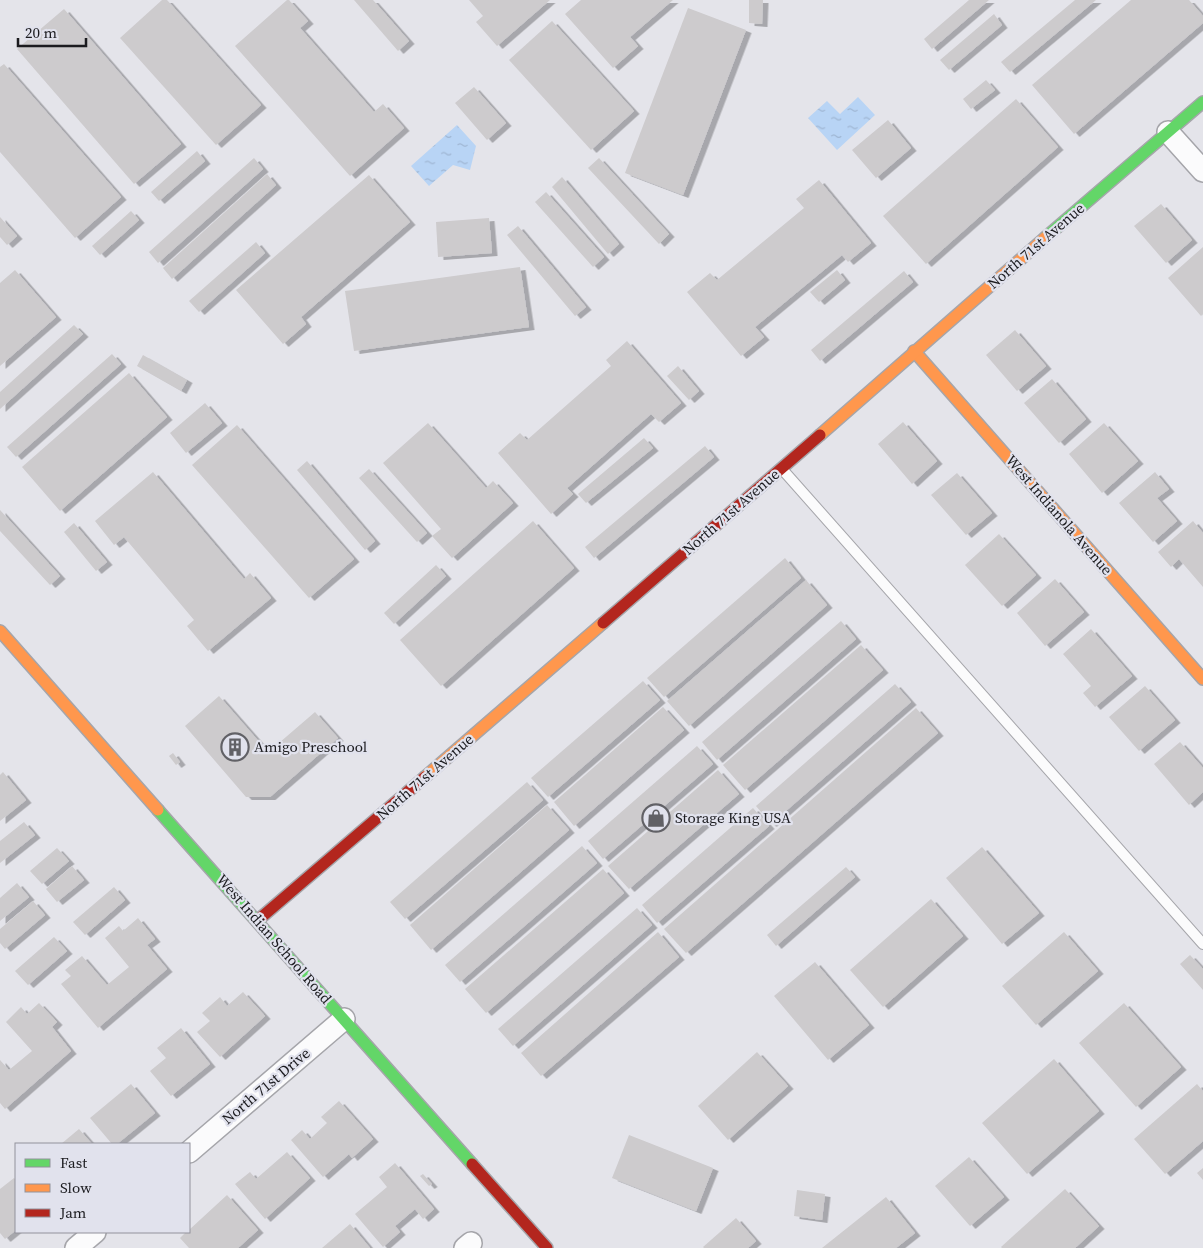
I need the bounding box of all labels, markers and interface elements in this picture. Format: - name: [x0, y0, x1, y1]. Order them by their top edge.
- scale bar: [18, 15, 85, 47]
- text: 20 m: [25, 22, 57, 43]
- street label: North 71st Avenue: [983, 197, 1089, 294]
- street label: West Indianola Avenue: [1001, 450, 1118, 580]
- street label: North 71st Avenue: [678, 463, 784, 560]
- street label: North 71st Avenue: [372, 728, 478, 825]
- building icon: Amigo Preschool: [220, 732, 250, 762]
- place label: Amigo Preschool: [254, 736, 368, 757]
- shop icon: Storage King USA: [641, 803, 671, 833]
- place label: Storage King USA: [675, 807, 791, 828]
- street label: West Indian School Road: [212, 869, 337, 1008]
- street label: North 71st Drive: [217, 1042, 314, 1129]
- legend: [15, 1143, 190, 1233]
- text: Fast: [60, 1152, 87, 1173]
- text: Slow: [60, 1177, 92, 1198]
- text: Jam: [59, 1202, 87, 1223]

